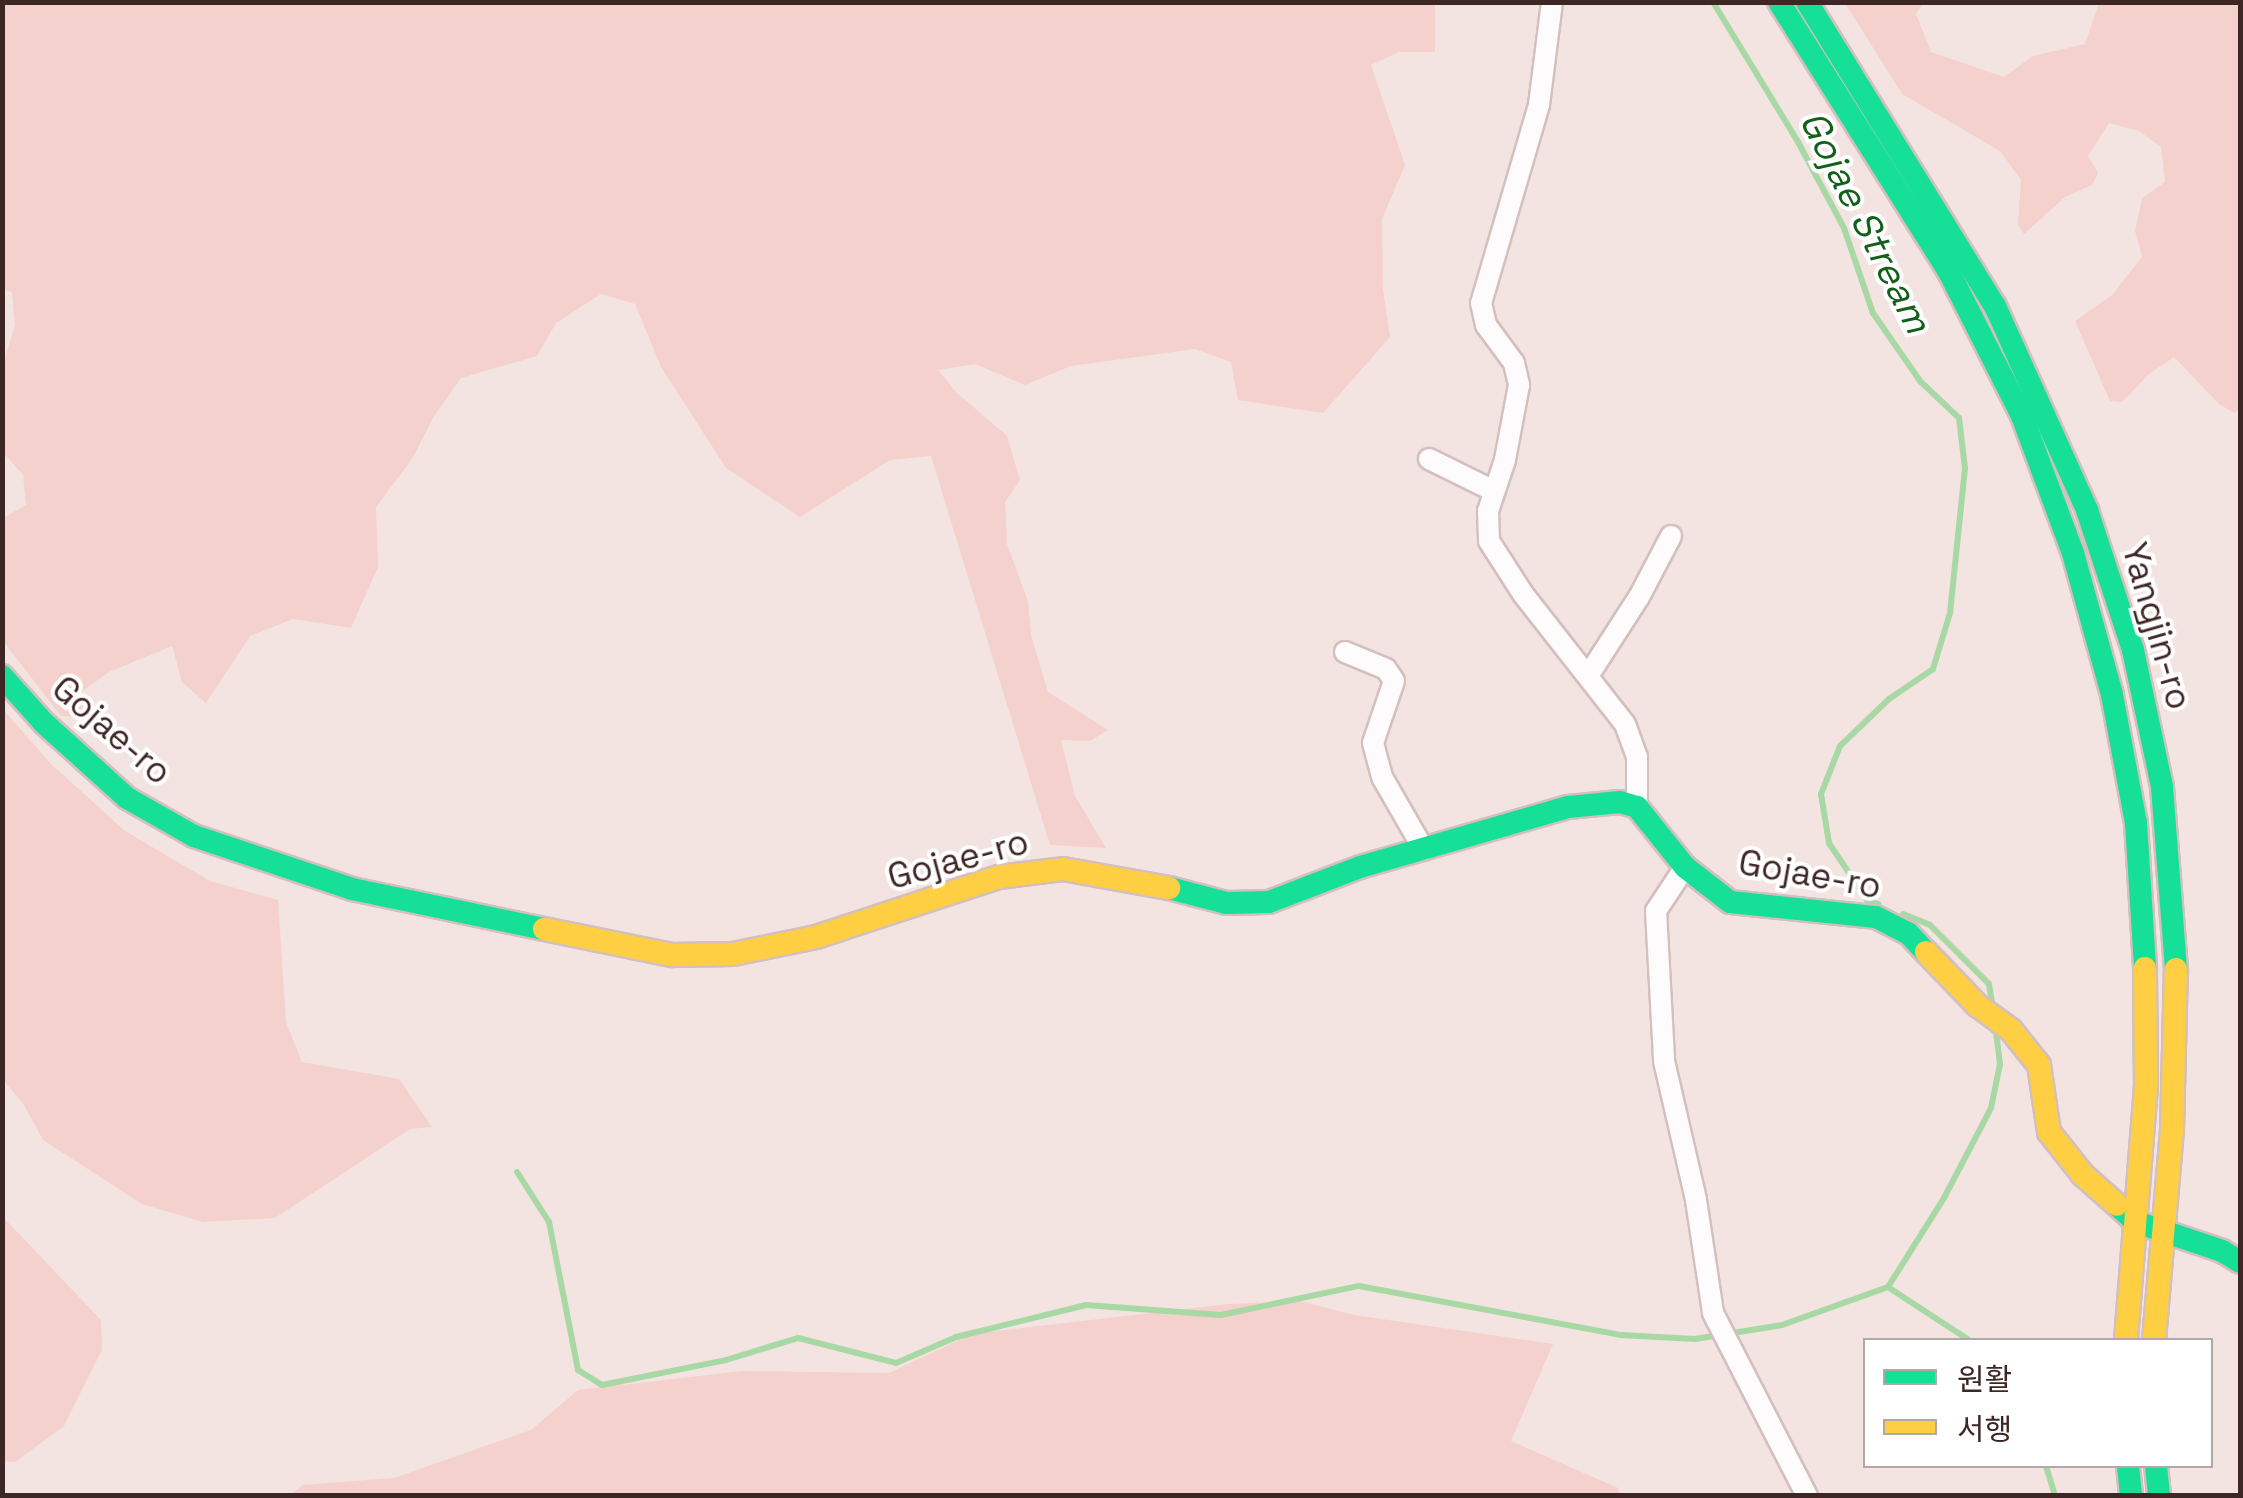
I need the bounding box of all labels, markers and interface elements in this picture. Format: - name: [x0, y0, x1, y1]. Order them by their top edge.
- water label: Gojae Stream: [1790, 103, 1940, 341]
- street label: Yangjin-ro: [2113, 538, 2201, 714]
- street label: Gojae-ro: [44, 667, 180, 793]
- street label: Gojae-ro: [883, 820, 1033, 898]
- street label: Gojae-ro: [1736, 841, 1884, 907]
- legend: [1863, 1338, 2213, 1468]
- text: 원활: [1957, 1360, 2012, 1399]
- text: 서행: [1957, 1410, 2012, 1449]

